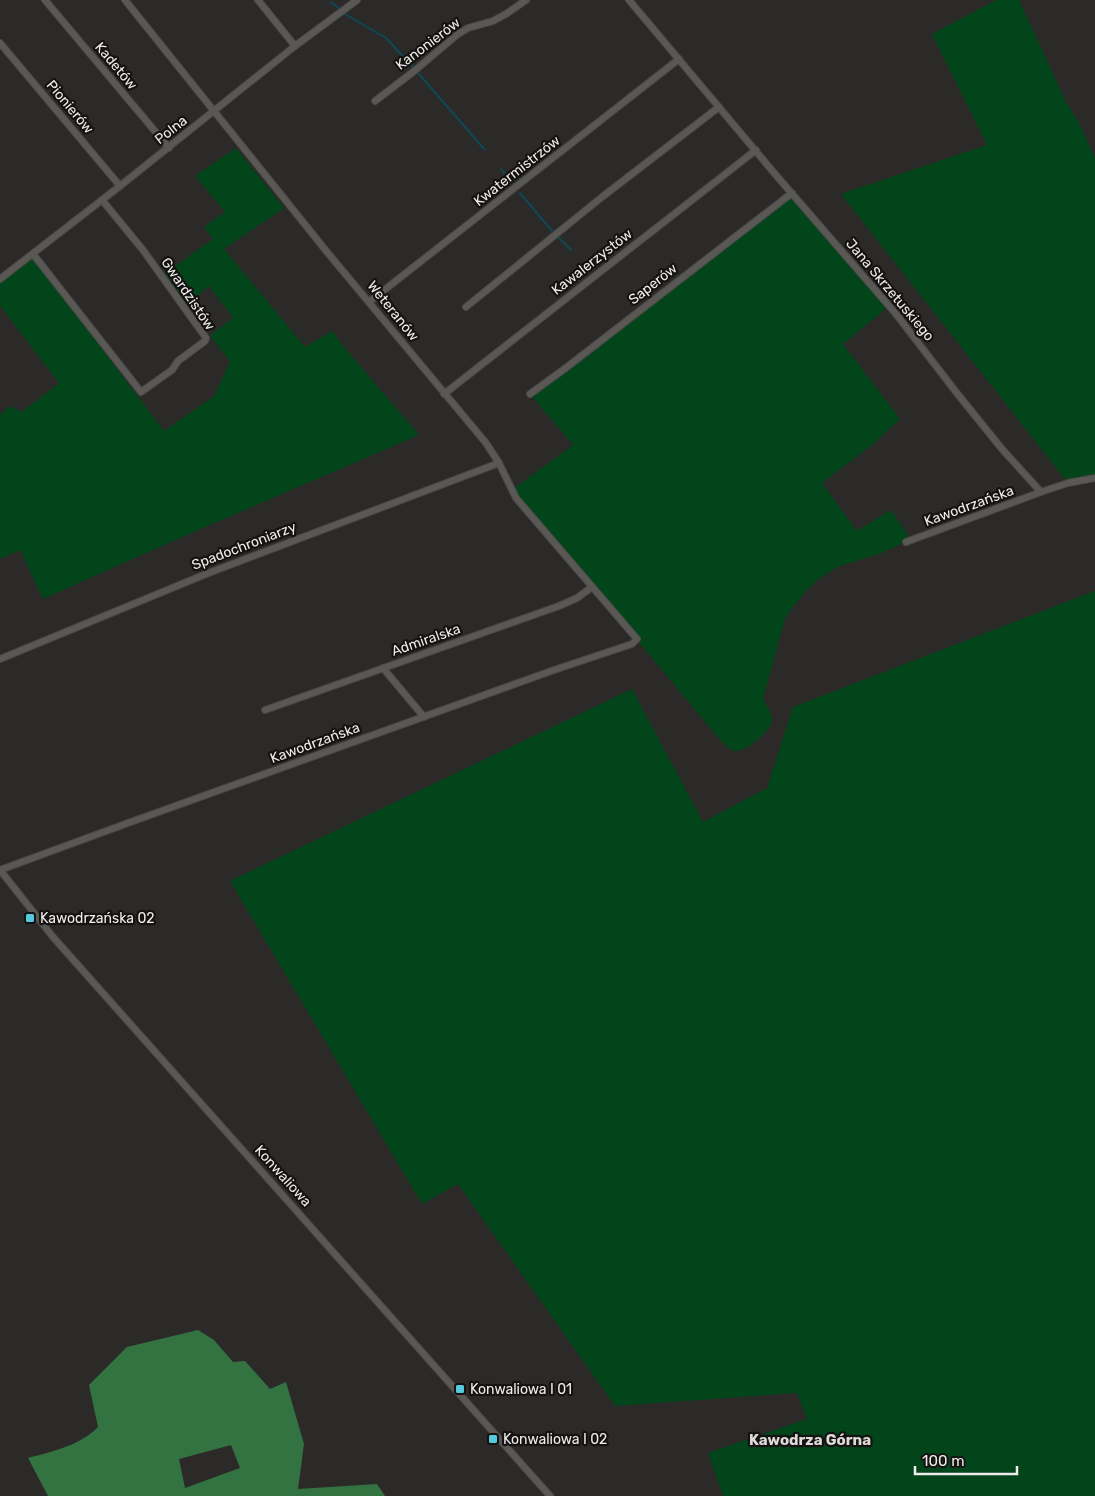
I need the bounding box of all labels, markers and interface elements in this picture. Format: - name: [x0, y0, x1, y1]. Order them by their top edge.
- street label: Kanonierów: [392, 14, 464, 74]
- street label: Kadetów: [91, 39, 141, 93]
- street label: Pionierów: [43, 77, 97, 137]
- street label: Polna: [151, 112, 191, 148]
- street label: Kwatermistrzów: [470, 132, 564, 210]
- street label: Kawalerzystów: [548, 225, 636, 299]
- street label: Jana Skrzetuskiego: [842, 235, 938, 345]
- street label: Gwardzistów: [157, 254, 219, 334]
- street label: Saperów: [625, 260, 681, 308]
- street label: Weteranów: [364, 277, 422, 345]
- street label: Kawodrzańska: [922, 482, 1016, 530]
- street label: Spadochroniarzy: [189, 518, 299, 574]
- street label: Admiralska: [389, 620, 463, 660]
- street label: Kawodrzańska: [268, 719, 362, 767]
- place label: Kawodrzańska 02: [40, 910, 155, 927]
- marker: Kawodrzańska 02: [24, 912, 36, 924]
- street label: Konwaliowa: [251, 1142, 315, 1210]
- place label: Konwaliowa I 01: [470, 1381, 572, 1398]
- marker: Konwaliowa I 01: [454, 1383, 466, 1395]
- place label: Konwaliowa I 02: [503, 1431, 607, 1448]
- district label: Kawodrza Górna: [749, 1431, 871, 1449]
- marker: Konwaliowa I 02: [487, 1433, 499, 1445]
- scale bar: [915, 1444, 1018, 1476]
- text: 100 m: [922, 1452, 964, 1470]

